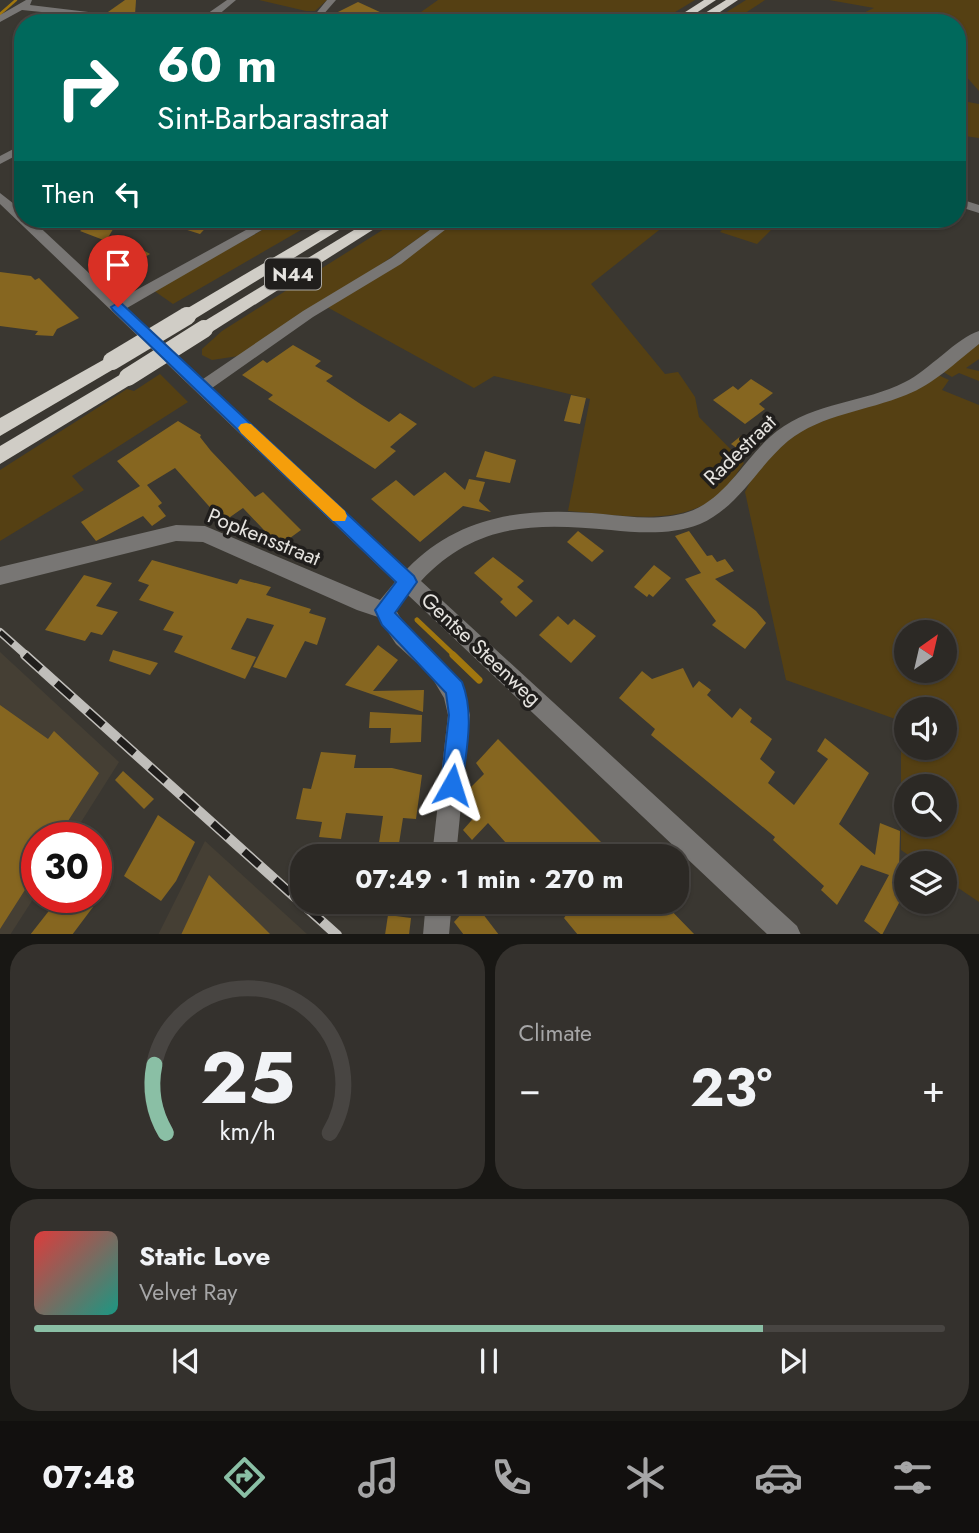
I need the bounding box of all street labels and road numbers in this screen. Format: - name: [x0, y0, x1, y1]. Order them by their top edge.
- road number: N44: [265, 258, 321, 290]
- street label: Radestraat: [697, 408, 783, 492]
- street label: Popkensstraat: [203, 501, 325, 573]
- street label: Gentse Steenweg: [414, 585, 548, 713]

